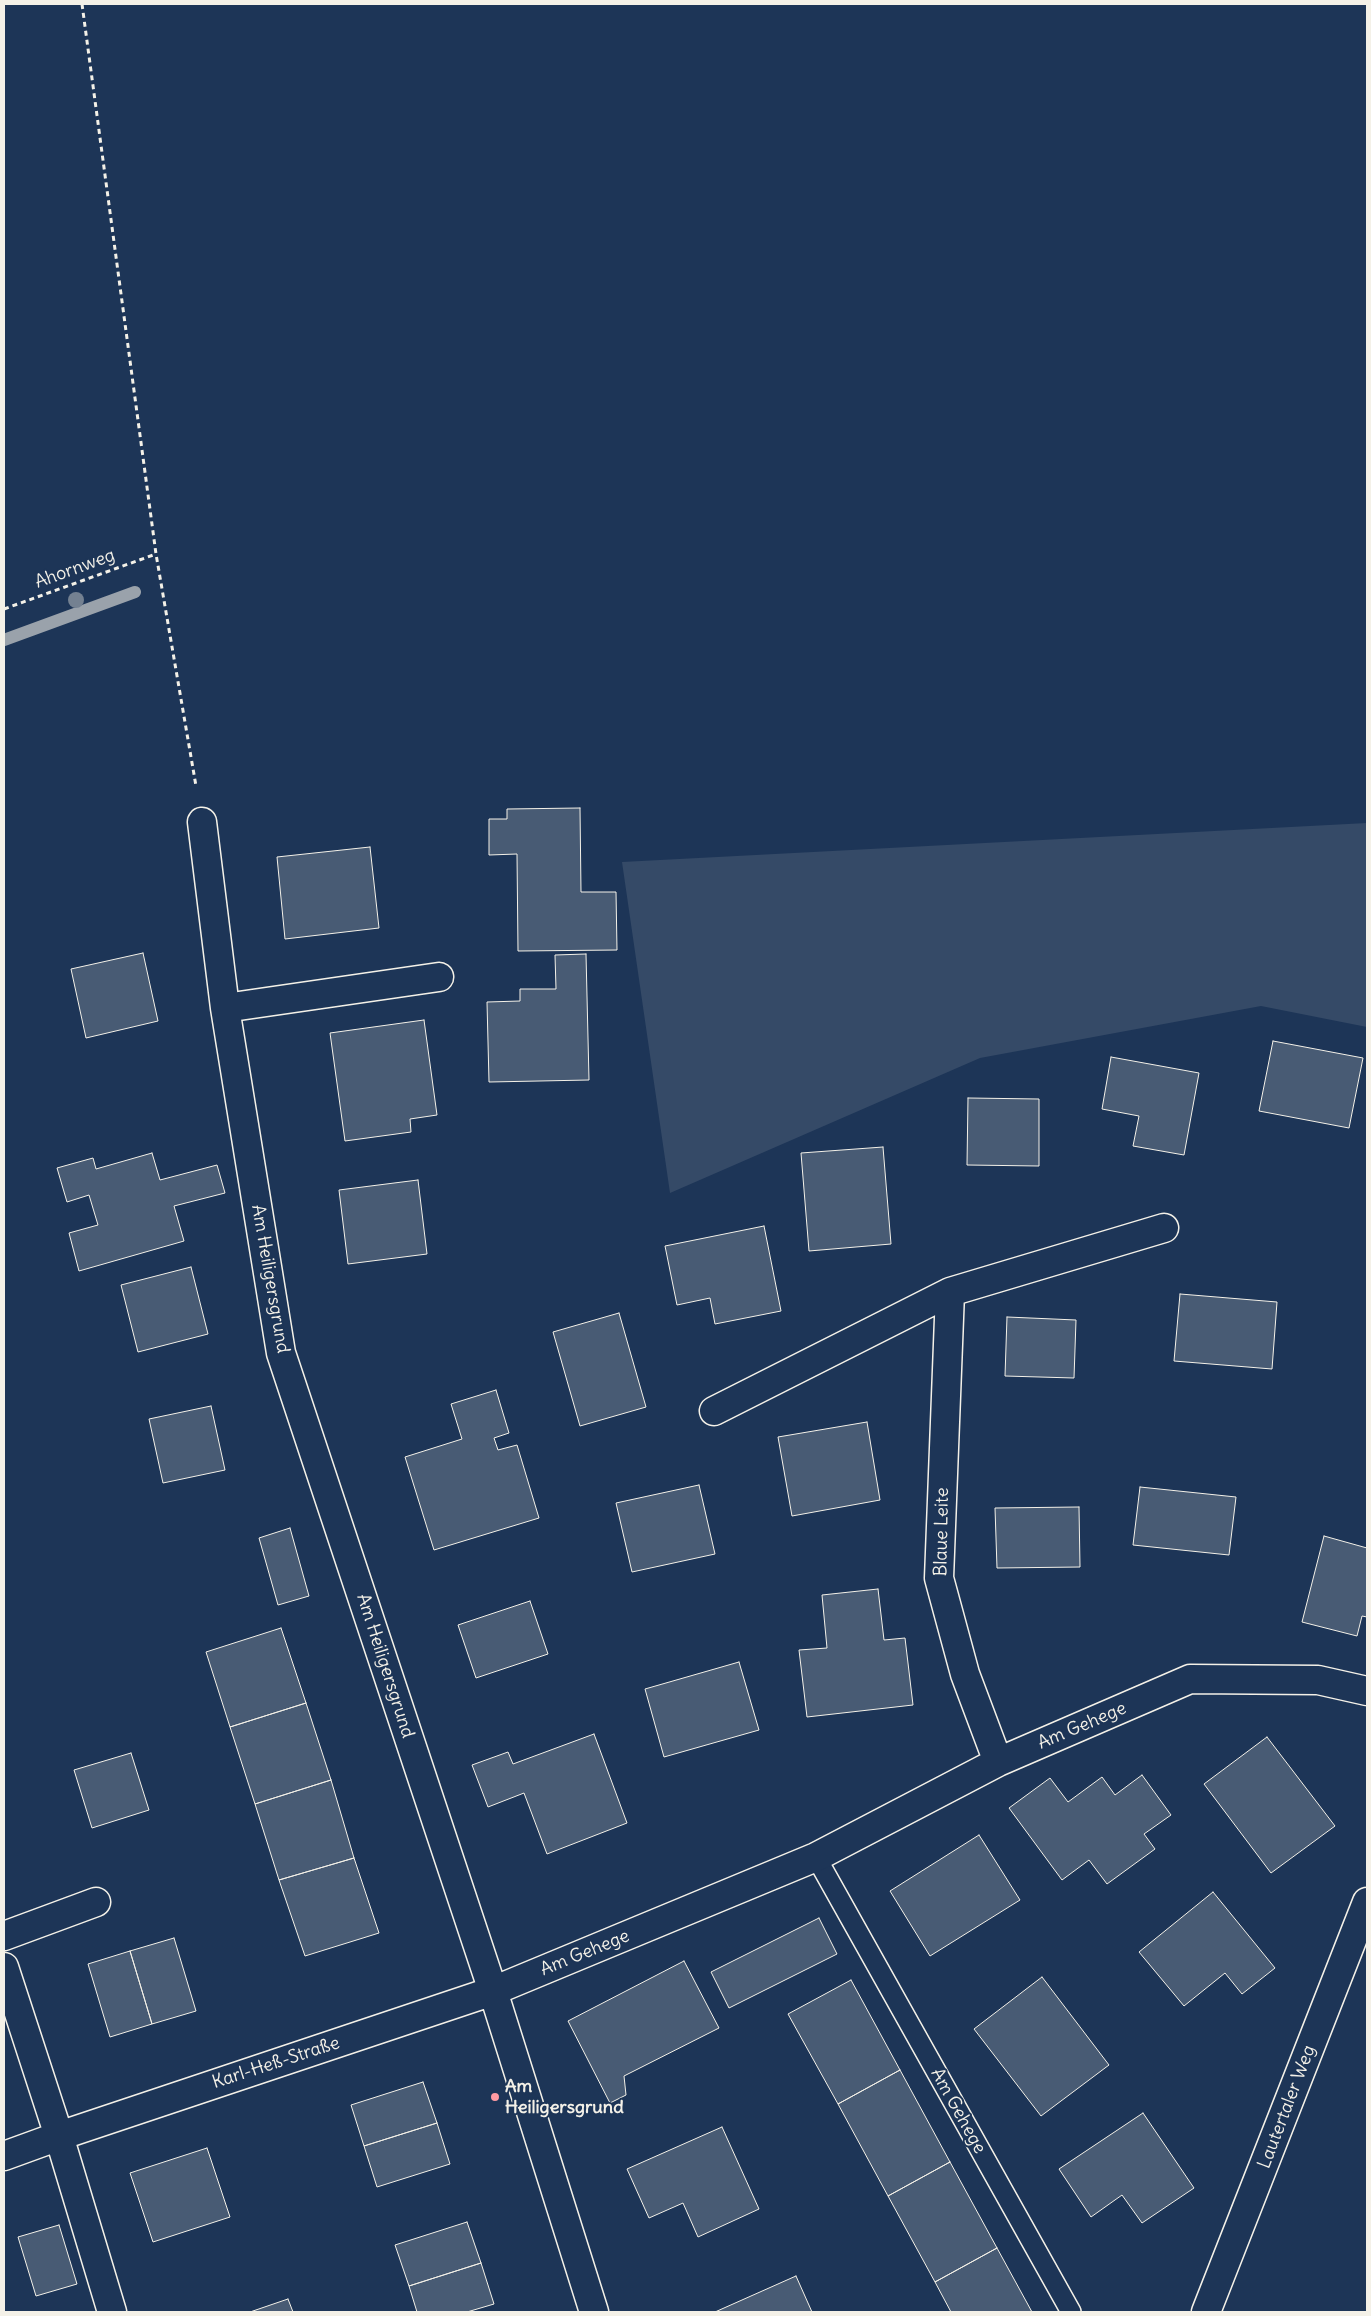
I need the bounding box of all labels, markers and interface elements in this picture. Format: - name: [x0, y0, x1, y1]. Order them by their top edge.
- street label: Ahornweg: [32, 545, 118, 593]
- street label: Am Heiligersgrund: [246, 1203, 294, 1355]
- street label: Blaue Leite: [930, 1487, 954, 1577]
- street label: Am Heiligersgrund: [351, 1591, 419, 1741]
- street label: Am Gehege: [1034, 1698, 1130, 1754]
- street label: Am Gehege: [537, 1925, 633, 1981]
- street label: Karl-Heß-Straße: [210, 2032, 342, 2094]
- street label: Lautertaler Weg: [1254, 2042, 1320, 2172]
- street label: Am Gehege: [926, 2065, 990, 2157]
- place label: Am Heiligersgrund: [505, 2076, 624, 2118]
- marker: Am Heiligersgrund: [489, 2091, 501, 2103]

